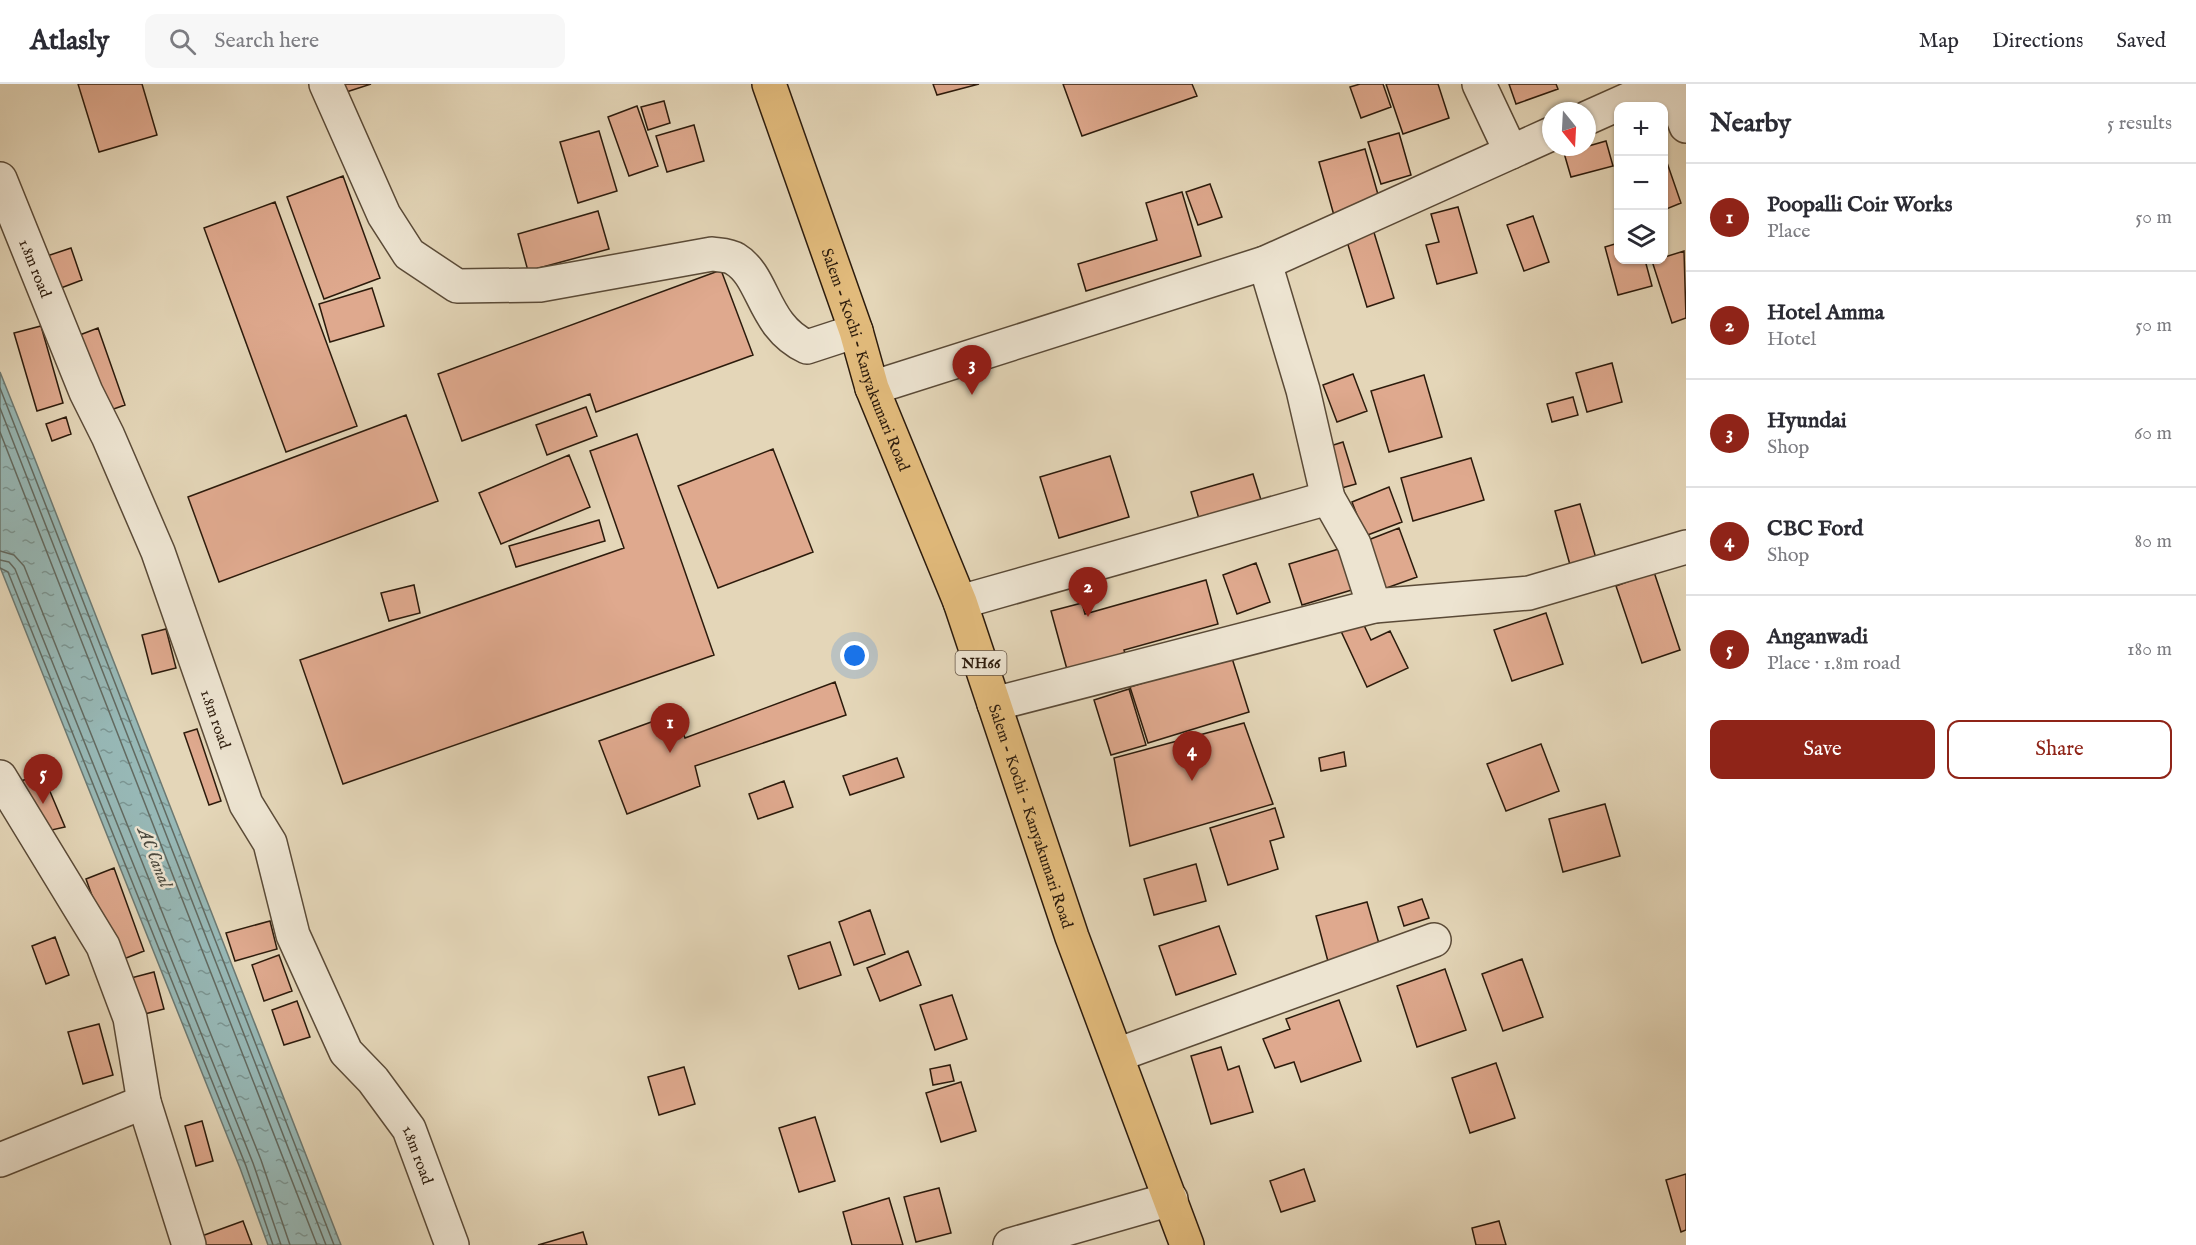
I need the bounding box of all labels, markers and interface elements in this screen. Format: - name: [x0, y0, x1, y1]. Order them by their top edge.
- search box: [145, 14, 565, 68]
- text: Atlasly: [30, 24, 109, 59]
- icon: search: [166, 25, 199, 58]
- text: Search here: [214, 27, 319, 55]
- text: Map: [1919, 28, 1959, 55]
- text: Directions: [1992, 28, 2083, 55]
- text: Saved: [2116, 28, 2166, 55]
- north arrow: [1542, 102, 1596, 156]
- map controls: [1614, 102, 1668, 264]
- button: +: [1614, 102, 1668, 156]
- text: Nearby: [1710, 107, 1791, 140]
- text: 5 results: [2107, 111, 2172, 136]
- button: −: [1614, 156, 1668, 210]
- text: Poopalli Coir Works: [1767, 191, 1953, 219]
- text: 1: [1726, 205, 1733, 230]
- text: 50 m: [2135, 205, 2172, 230]
- button: layers: [1614, 210, 1668, 264]
- text: Place: [1767, 219, 1810, 244]
- street label: 1.8m road: [13, 237, 55, 301]
- street label: Salem - Kochi - Kanyakumari Road: [816, 246, 913, 475]
- text: Hotel Amma: [1767, 299, 1884, 327]
- text: 2: [1725, 313, 1734, 338]
- text: 50 m: [2135, 313, 2172, 338]
- text: Hotel: [1767, 327, 1816, 352]
- pin: 3: [952, 346, 992, 395]
- text: Hyundai: [1767, 407, 1847, 435]
- text: 3: [1726, 421, 1733, 446]
- text: 60 m: [2134, 421, 2172, 446]
- text: Shop: [1767, 435, 1809, 460]
- text: CBC Ford: [1767, 515, 1863, 543]
- text: 4: [1725, 529, 1734, 554]
- text: 80 m: [2135, 529, 2172, 554]
- text: Shop: [1767, 543, 1809, 568]
- pin: 2: [1068, 568, 1108, 617]
- text: Anganwadi: [1767, 623, 1868, 651]
- text: 5: [1726, 637, 1733, 662]
- text: 180 m: [2127, 637, 2172, 662]
- your location: [840, 641, 869, 670]
- road number: NH66: [956, 651, 1006, 675]
- text: Place · 1.8m road: [1767, 651, 1900, 676]
- street label: 1.8m road: [195, 687, 234, 752]
- street label: Salem - Kochi - Kanyakumari Road: [983, 702, 1077, 932]
- pin: 1: [650, 704, 690, 753]
- button: Save: [1710, 720, 1935, 779]
- button: Share: [1947, 720, 2172, 779]
- pin: 4: [1172, 732, 1212, 781]
- pin: 5: [24, 754, 63, 804]
- water label: AC Canal: [130, 822, 177, 893]
- street label: 1.8m road: [397, 1121, 437, 1188]

